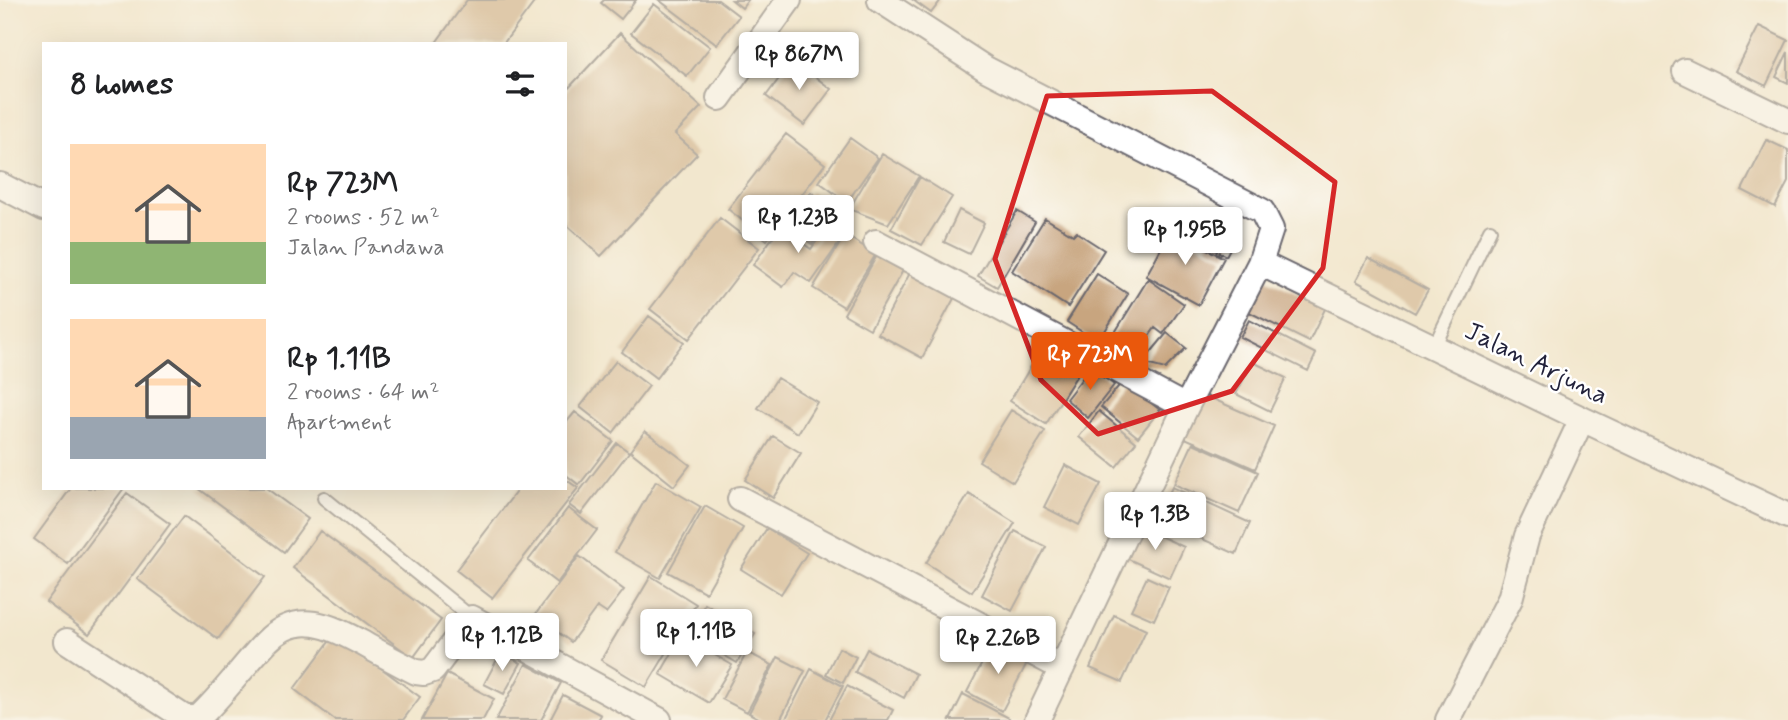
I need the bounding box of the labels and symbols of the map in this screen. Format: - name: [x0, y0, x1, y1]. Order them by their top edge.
- pin: Rp 867M: [734, 32, 864, 92]
- pin: Rp 1.23B: [726, 196, 870, 255]
- pin: Rp 1.95B: [1113, 208, 1257, 267]
- street label: Jalan Arjuna: [1459, 315, 1613, 413]
- pin: Rp 723M: [1025, 332, 1155, 392]
- pin: Rp 1.3B: [1090, 492, 1220, 552]
- pin: Rp 1.11B: [624, 610, 768, 669]
- pin: Rp 1.12B: [430, 614, 574, 673]
- pin: Rp 2.26B: [926, 616, 1070, 676]

